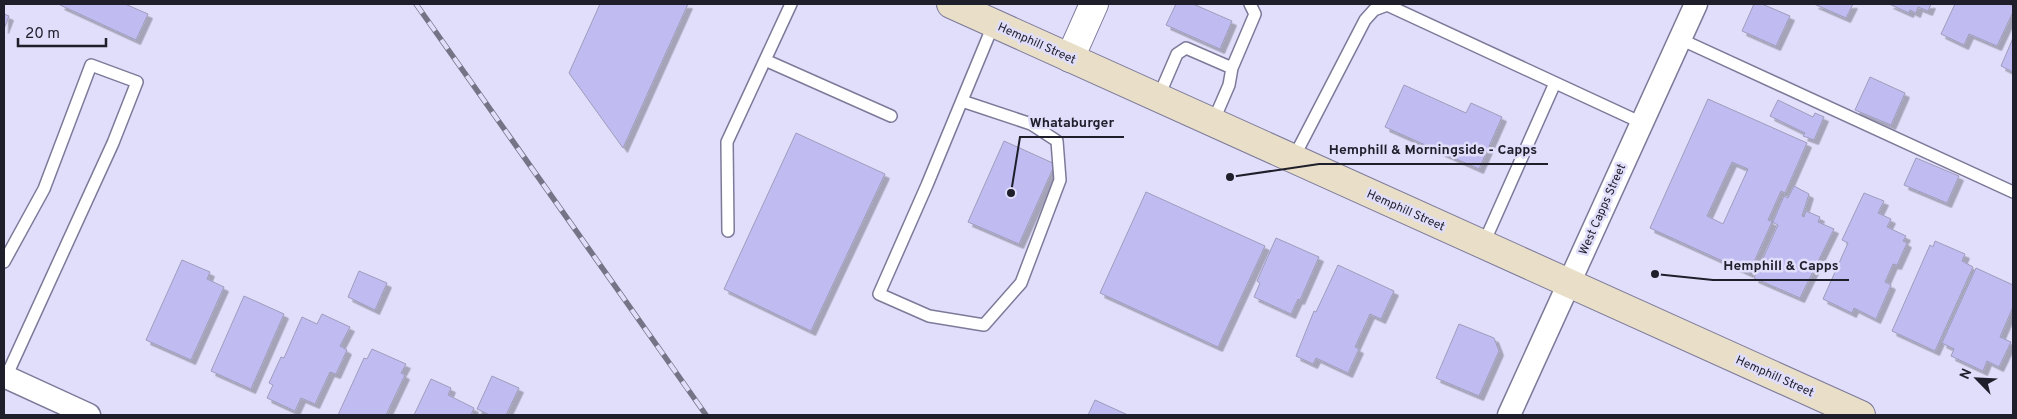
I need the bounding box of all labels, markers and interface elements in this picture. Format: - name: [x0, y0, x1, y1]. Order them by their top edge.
- scale bar: [18, 15, 105, 47]
- street label: Hemphill Street: [995, 20, 1078, 68]
- text: 20 m: [25, 25, 60, 44]
- callout: Whataburger: [1020, 108, 1124, 137]
- text: Whataburger: [1030, 115, 1114, 132]
- callout: Hemphill & Morningside - Capps: [1319, 135, 1548, 164]
- text: Hemphill & Morningside - Capps: [1329, 142, 1537, 159]
- street label: West Capps Street: [1576, 161, 1630, 257]
- street label: Hemphill Street: [1364, 187, 1447, 235]
- callout: Hemphill & Capps: [1713, 251, 1849, 280]
- text: Hemphill & Capps: [1723, 258, 1839, 275]
- street label: Hemphill Street: [1733, 353, 1816, 401]
- north arrow: [1952, 354, 2002, 404]
- text: N: [1957, 366, 1976, 382]

